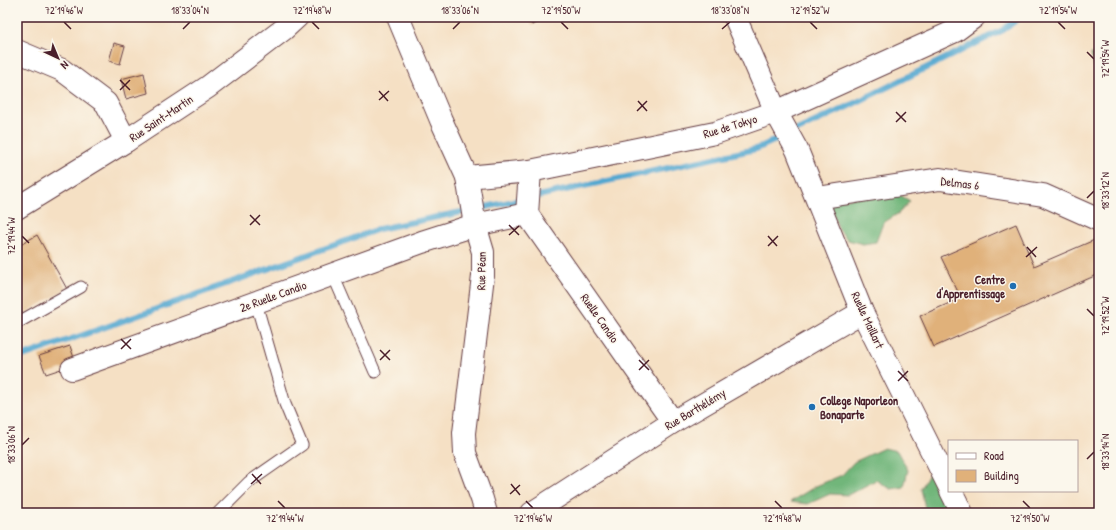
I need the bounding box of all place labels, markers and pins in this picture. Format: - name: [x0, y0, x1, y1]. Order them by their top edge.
- place label: Centre d'Apprentissage: [937, 271, 1005, 303]
- marker: Centre d'Apprentissage: [1008, 281, 1018, 291]
- place label: College Naporleon Bonaparte: [820, 392, 899, 424]
- marker: College Naporleon Bonaparte: [807, 402, 817, 412]

